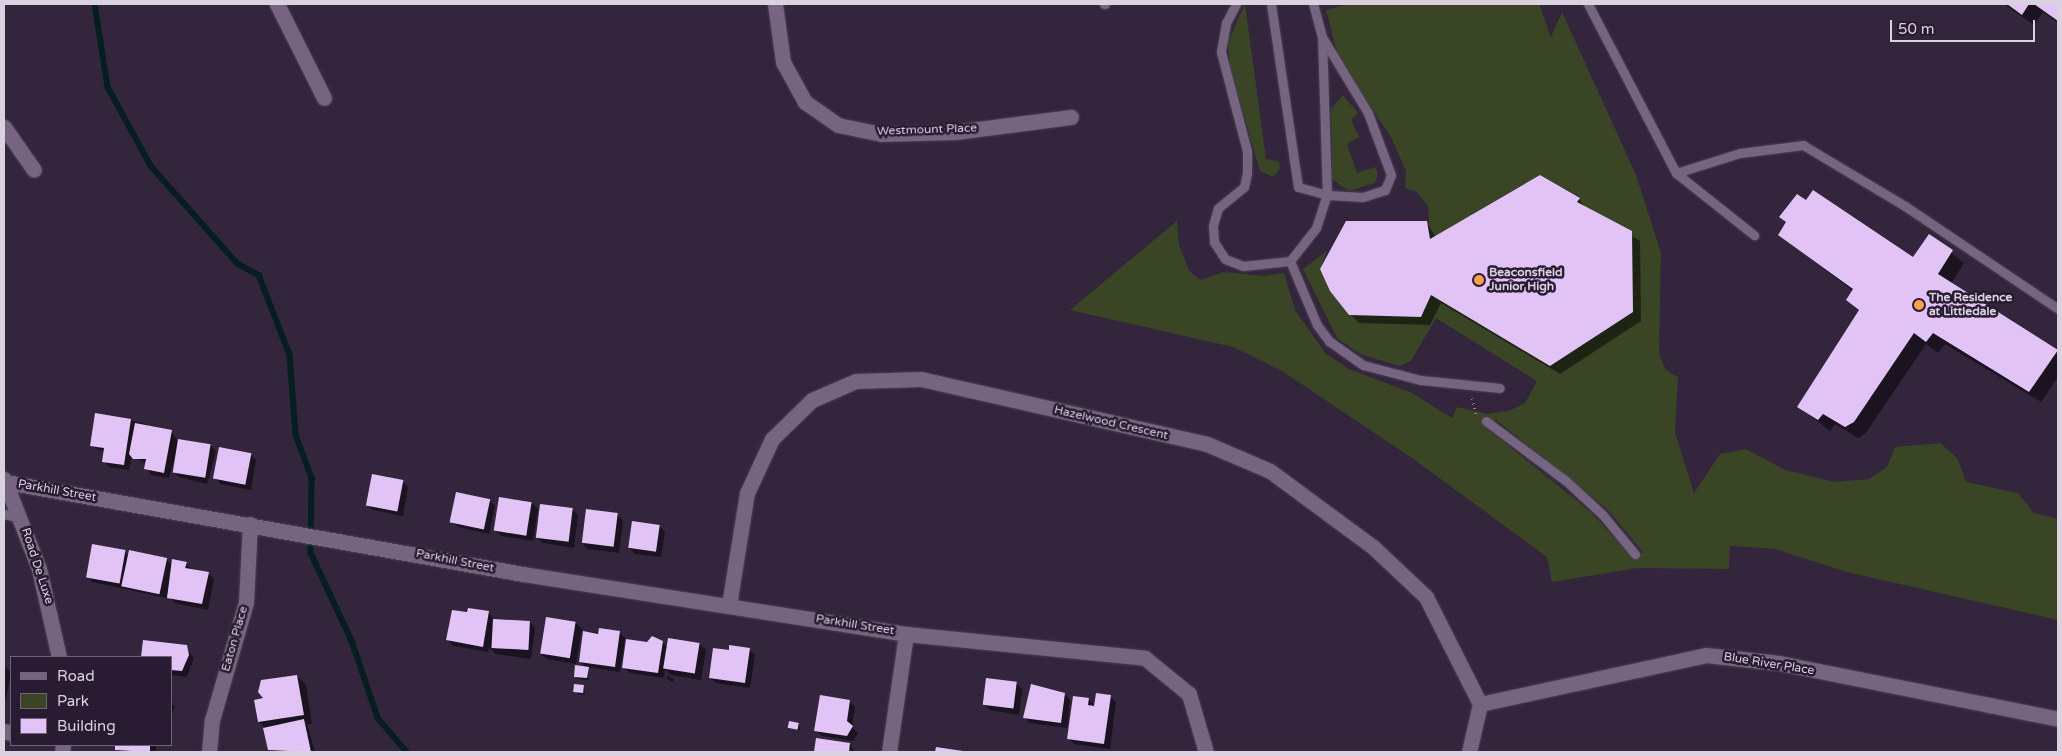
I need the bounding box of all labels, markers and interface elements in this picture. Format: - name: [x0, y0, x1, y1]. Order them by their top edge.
- scale bar: [1892, 10, 2037, 42]
- text: 50 m: [1898, 20, 1935, 38]
- street label: Westmount Place: [877, 121, 977, 139]
- place label: Beaconsfield Junior High: [1489, 266, 1562, 294]
- marker: Beaconsfield Junior High: [1473, 274, 1485, 286]
- place label: The Residence at Littledale: [1929, 291, 2012, 319]
- marker: The Residence at Littledale: [1913, 299, 1925, 311]
- street label: Hazelwood Crescent: [1053, 403, 1169, 443]
- street label: Parkhill Street: [17, 477, 97, 505]
- street label: Road De Luxe: [18, 526, 56, 606]
- street label: Parkhill Street: [415, 546, 495, 576]
- street label: Eaton Place: [219, 605, 251, 673]
- street label: Parkhill Street: [815, 612, 895, 638]
- street label: Blue River Place: [1723, 650, 1815, 678]
- legend: [10, 656, 172, 746]
- text: Road: [57, 667, 95, 685]
- text: Park: [57, 692, 89, 710]
- text: Building: [57, 717, 116, 735]

